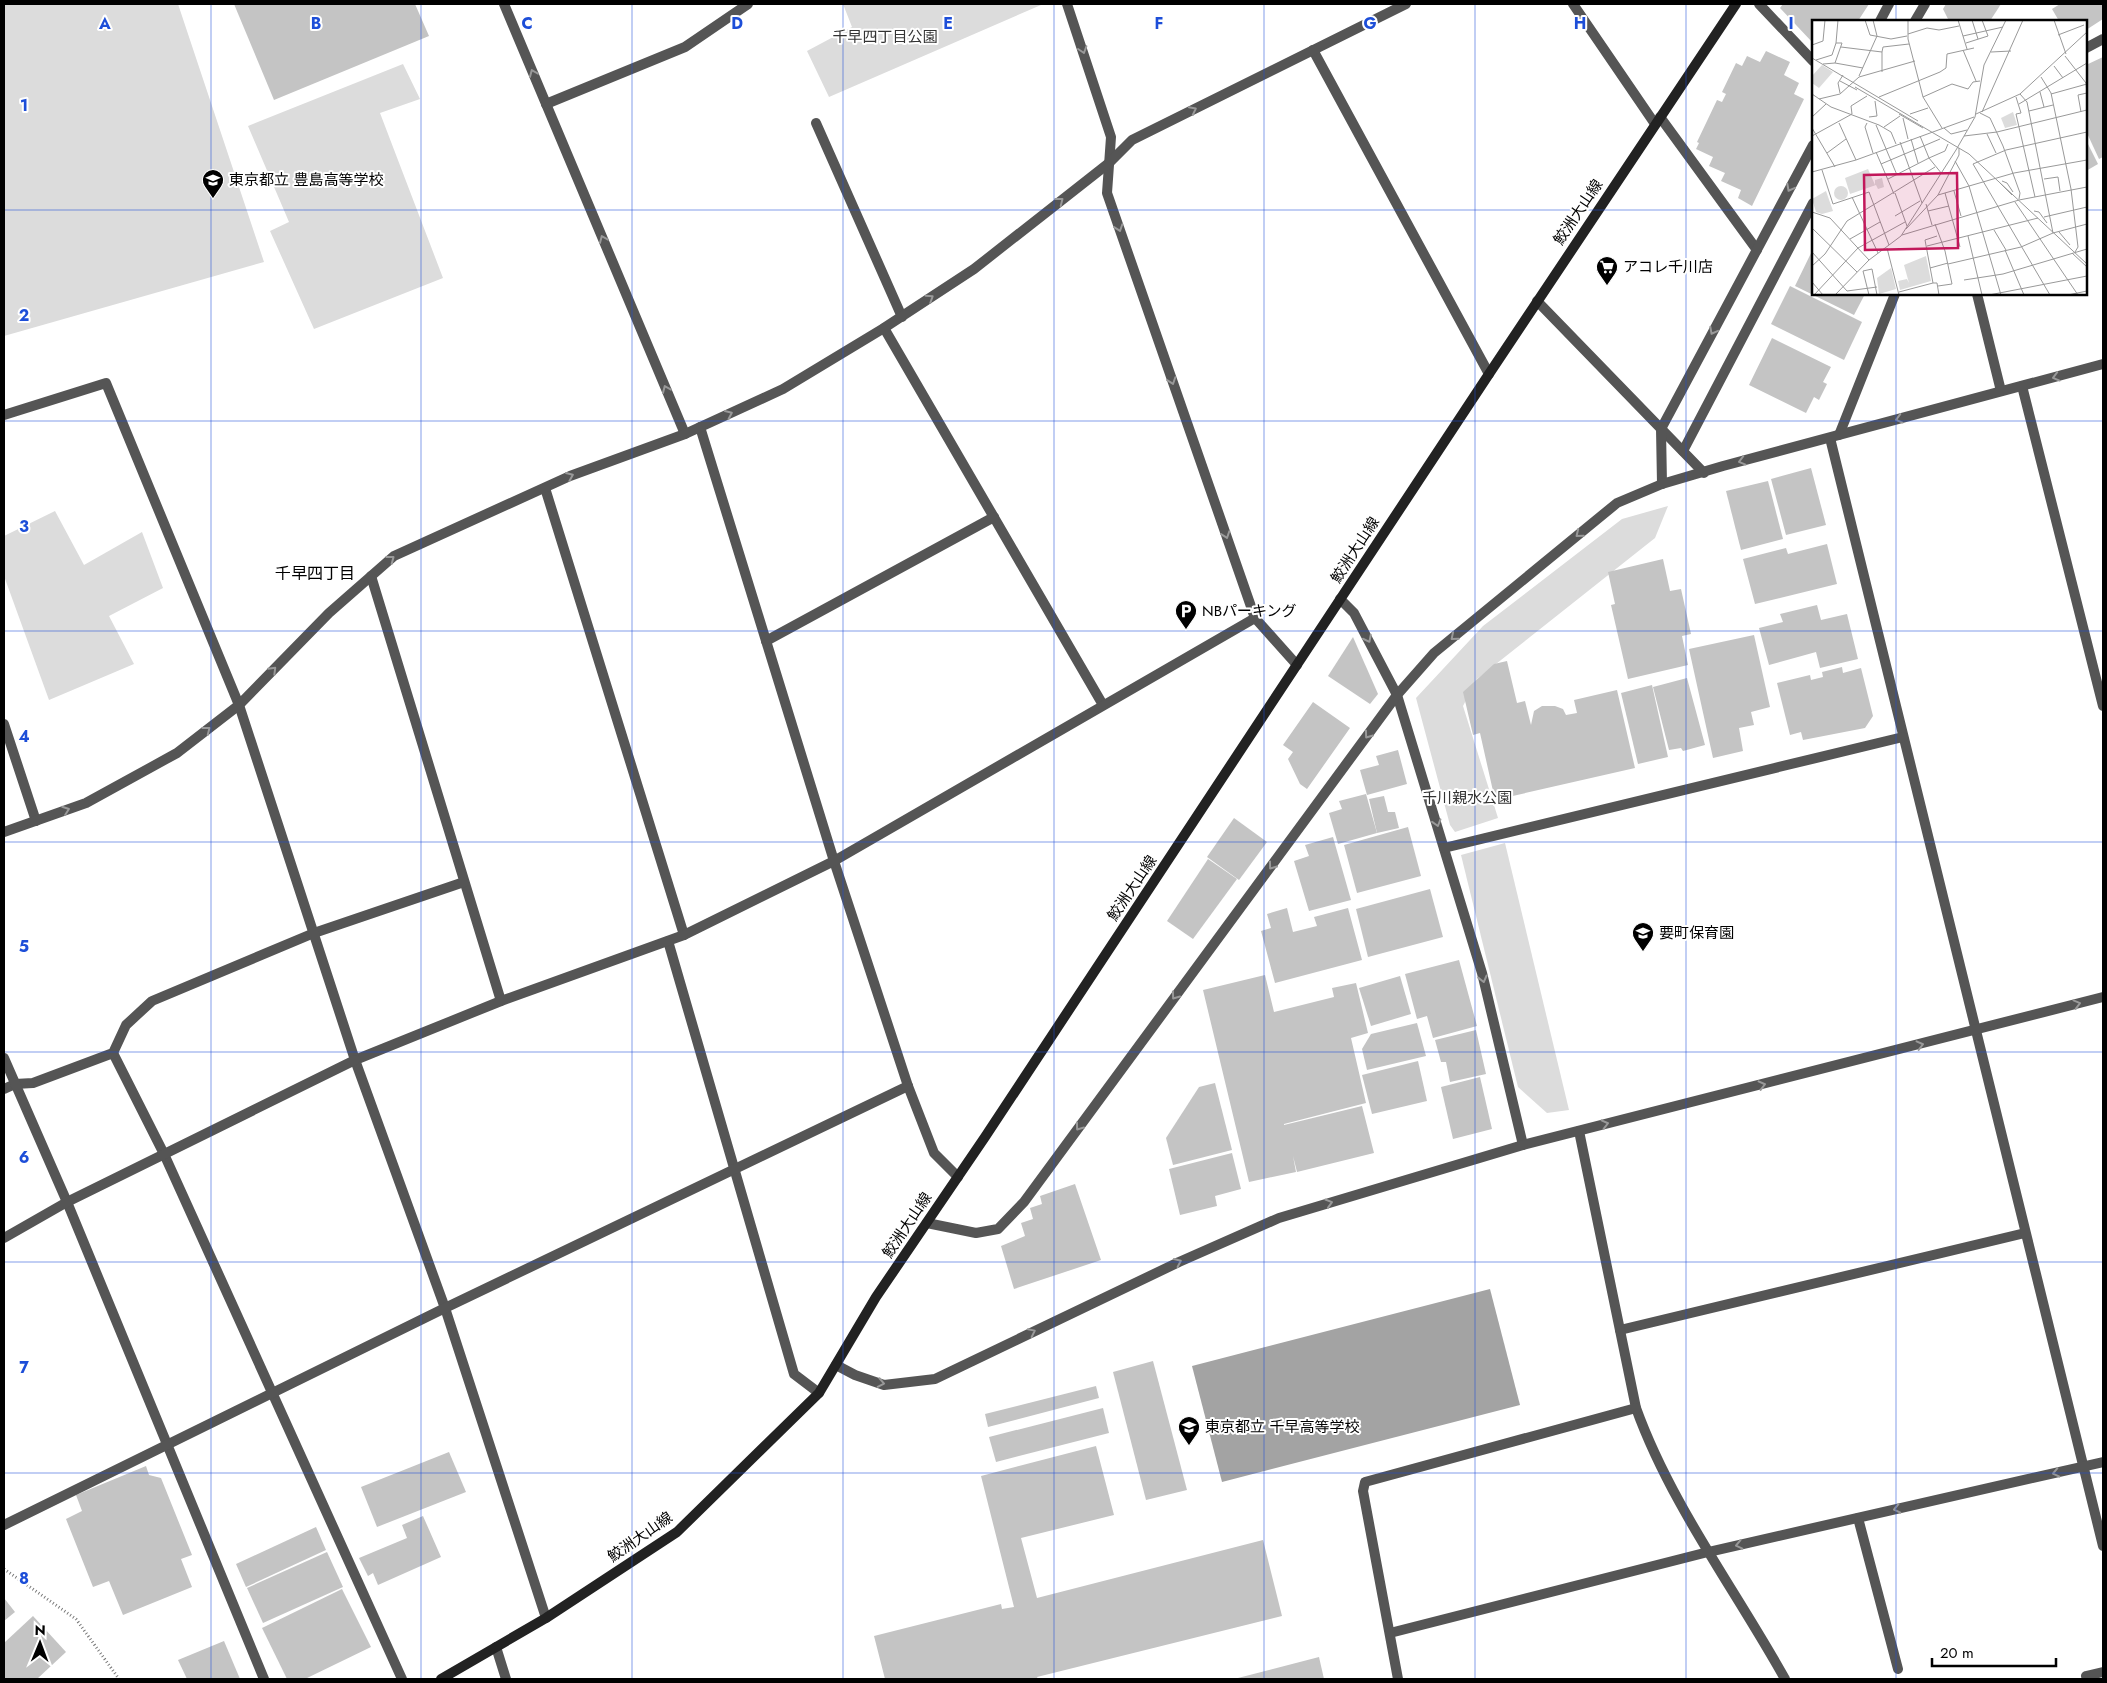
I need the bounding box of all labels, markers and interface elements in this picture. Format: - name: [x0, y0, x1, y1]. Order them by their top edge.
- text: A: [98, 12, 111, 35]
- text: B: [311, 12, 321, 35]
- text: C: [521, 12, 533, 35]
- text: D: [731, 12, 743, 35]
- text: E: [943, 12, 953, 35]
- text: F: [1155, 12, 1163, 35]
- text: G: [1363, 12, 1377, 35]
- text: H: [1574, 12, 1586, 35]
- text: I: [1788, 12, 1794, 35]
- inset map: [1812, 20, 2087, 295]
- park label: 千早四丁目公園: [832, 26, 938, 48]
- one-way arrow: [1077, 45, 1087, 54]
- one-way arrow: [529, 69, 540, 78]
- text: 1: [20, 94, 28, 117]
- one-way arrow: [1188, 106, 1197, 116]
- school or university icon: 東京都立 豊島高等学校: [201, 168, 225, 199]
- place label: 東京都立 豊島高等学校: [229, 169, 384, 191]
- street label: 鮫洲大山線: [1548, 175, 1608, 249]
- one-way arrow: [1786, 183, 1796, 192]
- one-way arrow: [1055, 198, 1064, 207]
- one-way arrow: [1113, 223, 1123, 231]
- one-way arrow: [598, 235, 609, 244]
- supermarket icon: アコレ千川店: [1595, 255, 1619, 286]
- place label: アコレ千川店: [1623, 256, 1713, 278]
- one-way arrow: [925, 295, 934, 305]
- text: 2: [19, 304, 29, 327]
- one-way arrow: [1710, 326, 1720, 335]
- one-way arrow: [2053, 371, 2061, 381]
- one-way arrow: [1167, 376, 1177, 385]
- one-way arrow: [661, 385, 672, 394]
- one-way arrow: [724, 410, 733, 420]
- one-way arrow: [1896, 413, 1904, 423]
- one-way arrow: [1738, 455, 1747, 466]
- one-way arrow: [566, 472, 574, 482]
- street label: 鮫洲大山線: [1325, 513, 1385, 587]
- text: 3: [19, 515, 29, 538]
- one-way arrow: [1576, 528, 1585, 537]
- one-way arrow: [1220, 530, 1230, 538]
- one-way arrow: [386, 556, 395, 565]
- district label: 千早四丁目: [275, 562, 355, 585]
- parking icon: NBパーキング: [1174, 599, 1198, 630]
- place label: NBパーキング: [1202, 600, 1297, 622]
- one-way arrow: [1450, 631, 1459, 640]
- one-way arrow: [1362, 634, 1372, 643]
- one-way arrow: [267, 667, 276, 676]
- text: 4: [18, 725, 30, 748]
- one-way arrow: [201, 727, 211, 736]
- one-way arrow: [1365, 729, 1374, 739]
- park label: 千川親水公園: [1422, 787, 1512, 809]
- one-way arrow: [61, 806, 70, 816]
- one-way arrow: [1431, 819, 1441, 827]
- street label: 鮫洲大山線: [1102, 851, 1162, 925]
- one-way arrow: [1269, 860, 1277, 869]
- school or university icon: 要町保育園: [1631, 921, 1655, 952]
- place label: 要町保育園: [1659, 922, 1734, 944]
- text: 5: [19, 935, 29, 958]
- one-way arrow: [1478, 974, 1488, 982]
- one-way arrow: [1172, 990, 1181, 1000]
- one-way arrow: [2073, 999, 2082, 1010]
- one-way arrow: [1915, 1040, 1923, 1050]
- one-way arrow: [1758, 1080, 1766, 1090]
- one-way arrow: [1600, 1120, 1608, 1130]
- one-way arrow: [1076, 1121, 1085, 1131]
- text: 6: [19, 1146, 29, 1169]
- street label: 鮫洲大山線: [877, 1188, 937, 1262]
- one-way arrow: [1325, 1199, 1333, 1209]
- one-way arrow: [1173, 1258, 1182, 1269]
- one-way arrow: [1027, 1328, 1036, 1339]
- text: 7: [19, 1356, 29, 1379]
- one-way arrow: [876, 1378, 885, 1388]
- school or university icon: 東京都立 千早高等学校: [1177, 1415, 1201, 1446]
- place label: 東京都立 千早高等学校: [1205, 1416, 1360, 1438]
- one-way arrow: [2051, 1467, 2060, 1478]
- one-way arrow: [1893, 1503, 1902, 1514]
- street label: 鮫洲大山線: [603, 1506, 677, 1568]
- one-way arrow: [1734, 1539, 1743, 1550]
- text: 8: [19, 1567, 29, 1590]
- north arrow: [15, 1618, 65, 1668]
- text: N: [34, 1620, 46, 1640]
- scale bar: [1932, 1636, 2056, 1668]
- text: 20 m: [1940, 1642, 1974, 1664]

